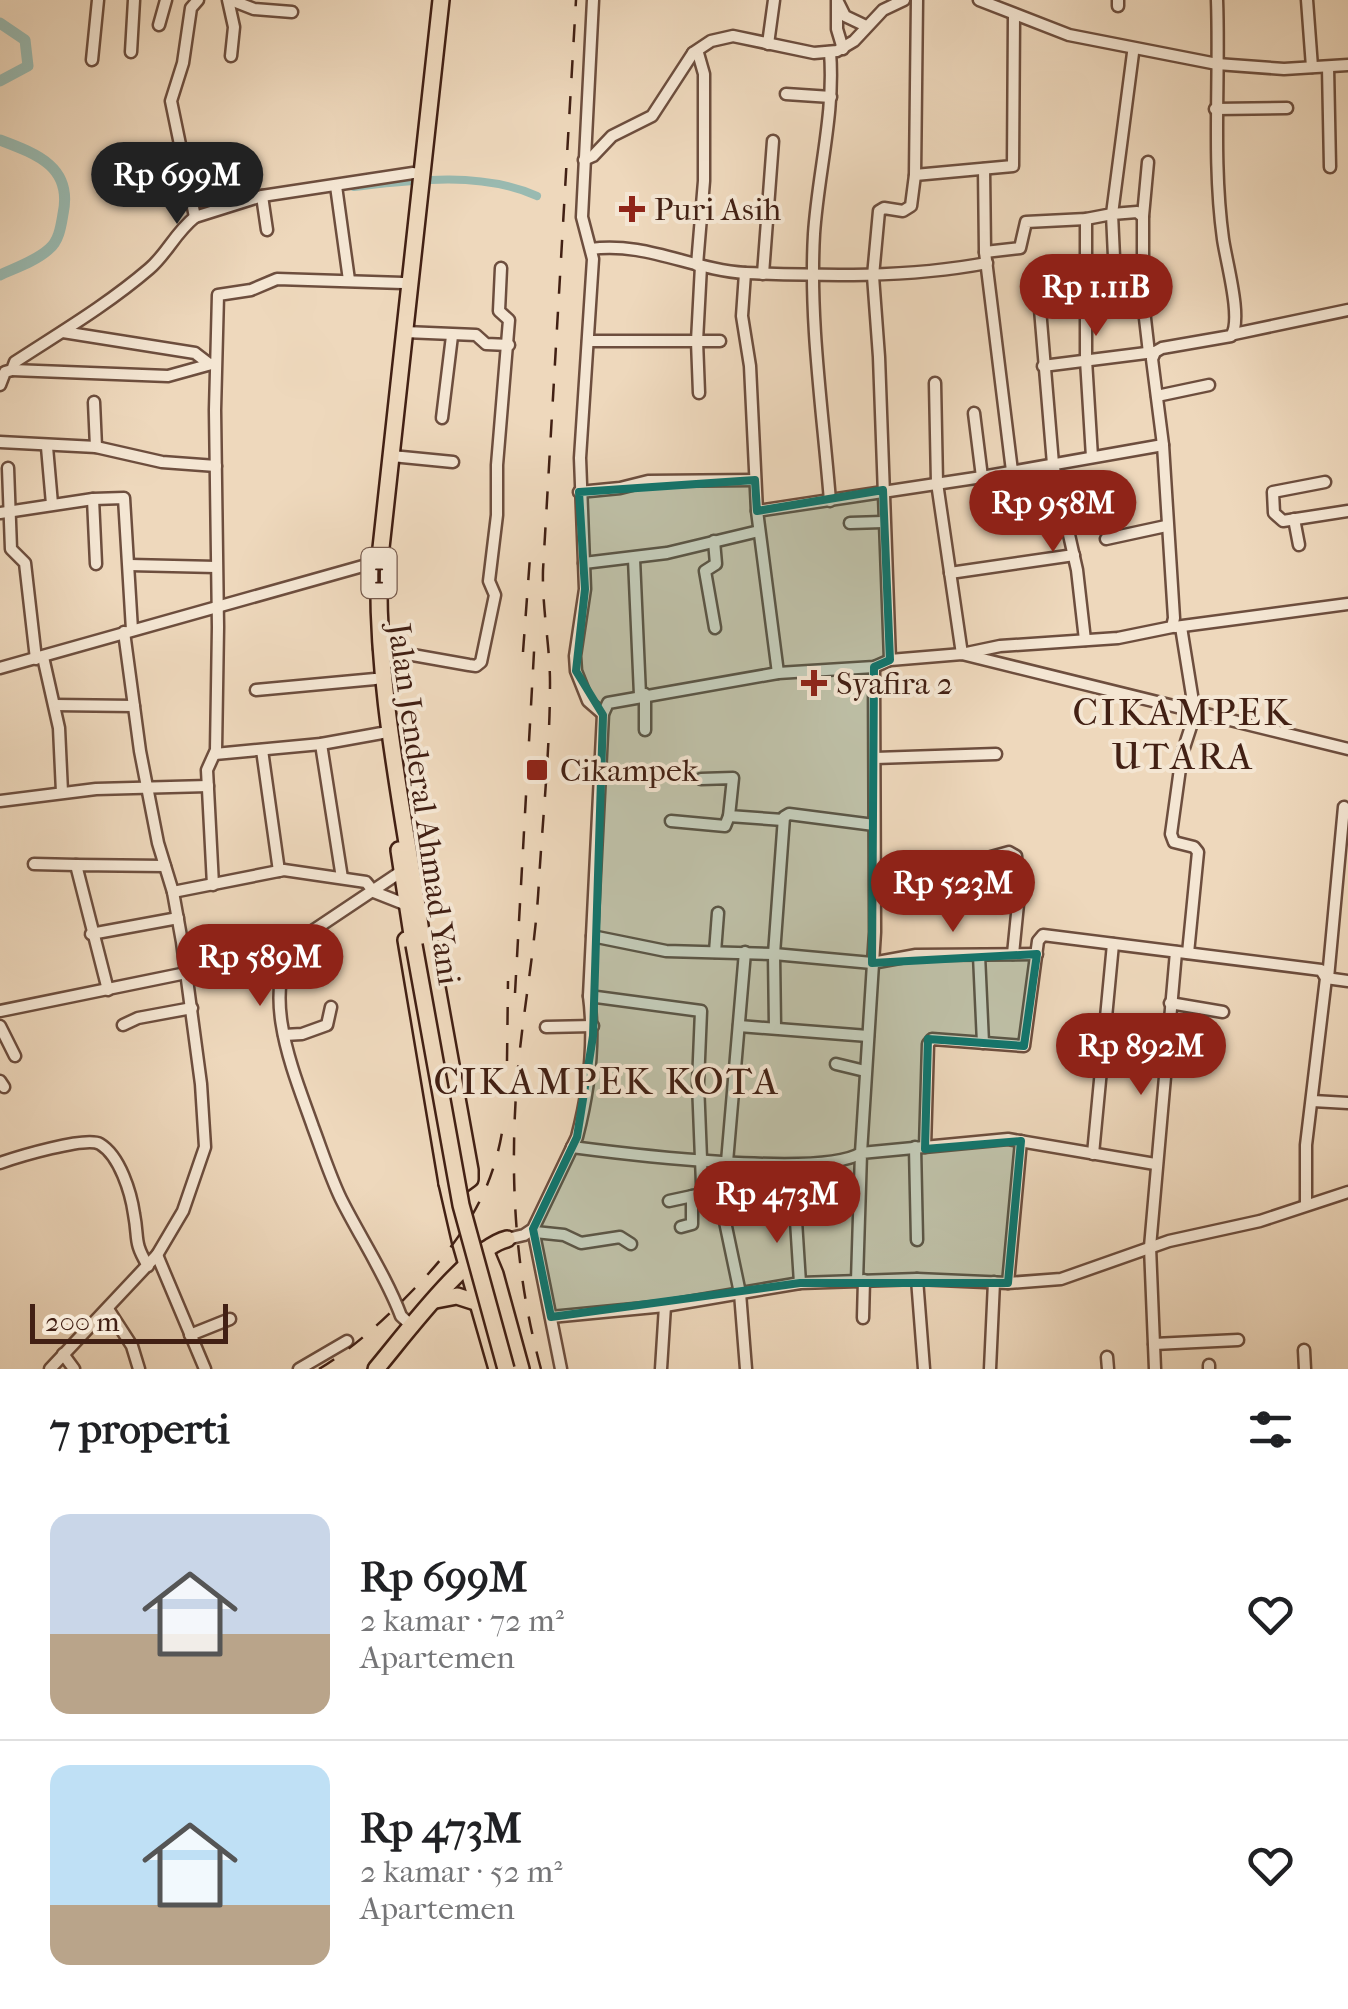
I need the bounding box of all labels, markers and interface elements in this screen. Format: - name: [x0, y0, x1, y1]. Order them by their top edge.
- pin: Rp 699M: [85, 142, 269, 227]
- text: Rp 699M: [113, 156, 241, 193]
- place label: Puri Asih: [654, 191, 781, 228]
- marker: Puri Asih: [619, 196, 645, 222]
- pin: Rp 1.11B: [993, 254, 1199, 339]
- text: Rp 1.11B: [1042, 268, 1150, 305]
- pin: Rp 958M: [961, 470, 1145, 555]
- text: Rp 958M: [991, 484, 1115, 521]
- road number: 1: [362, 548, 396, 598]
- street label: Jalan Jenderal Ahmad Yani: [380, 618, 468, 988]
- place label: Syafira 2: [836, 665, 953, 702]
- marker: Syafira 2: [801, 670, 827, 696]
- district label: CIKAMPEK UTARA: [1073, 690, 1293, 779]
- place label: Cikampek: [560, 752, 699, 789]
- marker: Cikampek: [524, 757, 550, 783]
- pin: Rp 523M: [861, 850, 1045, 935]
- text: Rp 523M: [893, 864, 1013, 901]
- pin: Rp 589M: [168, 924, 352, 1009]
- text: Rp 589M: [198, 938, 322, 975]
- pin: Rp 892M: [1049, 1013, 1233, 1098]
- text: Rp 892M: [1078, 1027, 1204, 1064]
- district label: CIKAMPEK KOTA: [433, 1059, 781, 1104]
- pin: Rp 473M: [685, 1161, 869, 1246]
- text: Rp 473M: [715, 1175, 839, 1212]
- scale bar: [30, 1299, 228, 1344]
- text: 200 m: [45, 1305, 120, 1338]
- icon: filters: [1243, 1402, 1298, 1457]
- text: 7 properti: [50, 1405, 230, 1454]
- text: Rp 699M: [360, 1553, 527, 1602]
- icon: home: [130, 1554, 250, 1674]
- icon: heart: [1243, 1587, 1298, 1642]
- text: 2 kamar · 72 m²: [360, 1602, 564, 1639]
- text: Apartemen: [360, 1639, 515, 1676]
- text: Rp 473M: [360, 1804, 522, 1853]
- icon: home: [130, 1805, 250, 1925]
- icon: heart: [1243, 1838, 1298, 1893]
- text: 2 kamar · 52 m²: [360, 1853, 562, 1890]
- text: Apartemen: [360, 1890, 515, 1927]

